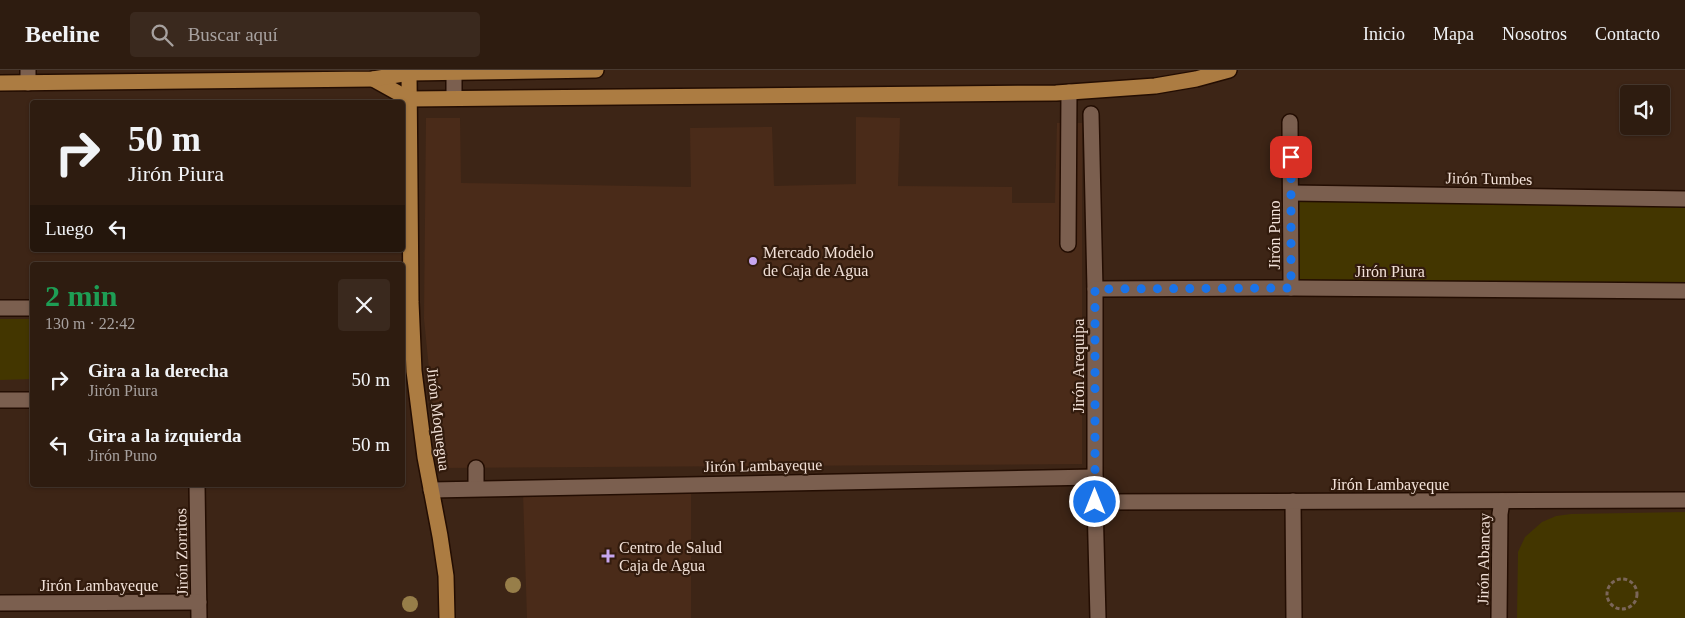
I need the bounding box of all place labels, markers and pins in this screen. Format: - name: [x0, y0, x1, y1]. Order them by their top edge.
- pin: [1270, 136, 1312, 178]
- place label: Mercado Modelo de Caja de Agua: [763, 244, 874, 280]
- marker: Mercado Modelo de Caja de Agua: [747, 255, 759, 267]
- place label: Centro de Salud Caja de Agua: [619, 539, 722, 575]
- marker: Centro de Salud Caja de Agua: [601, 549, 615, 563]

